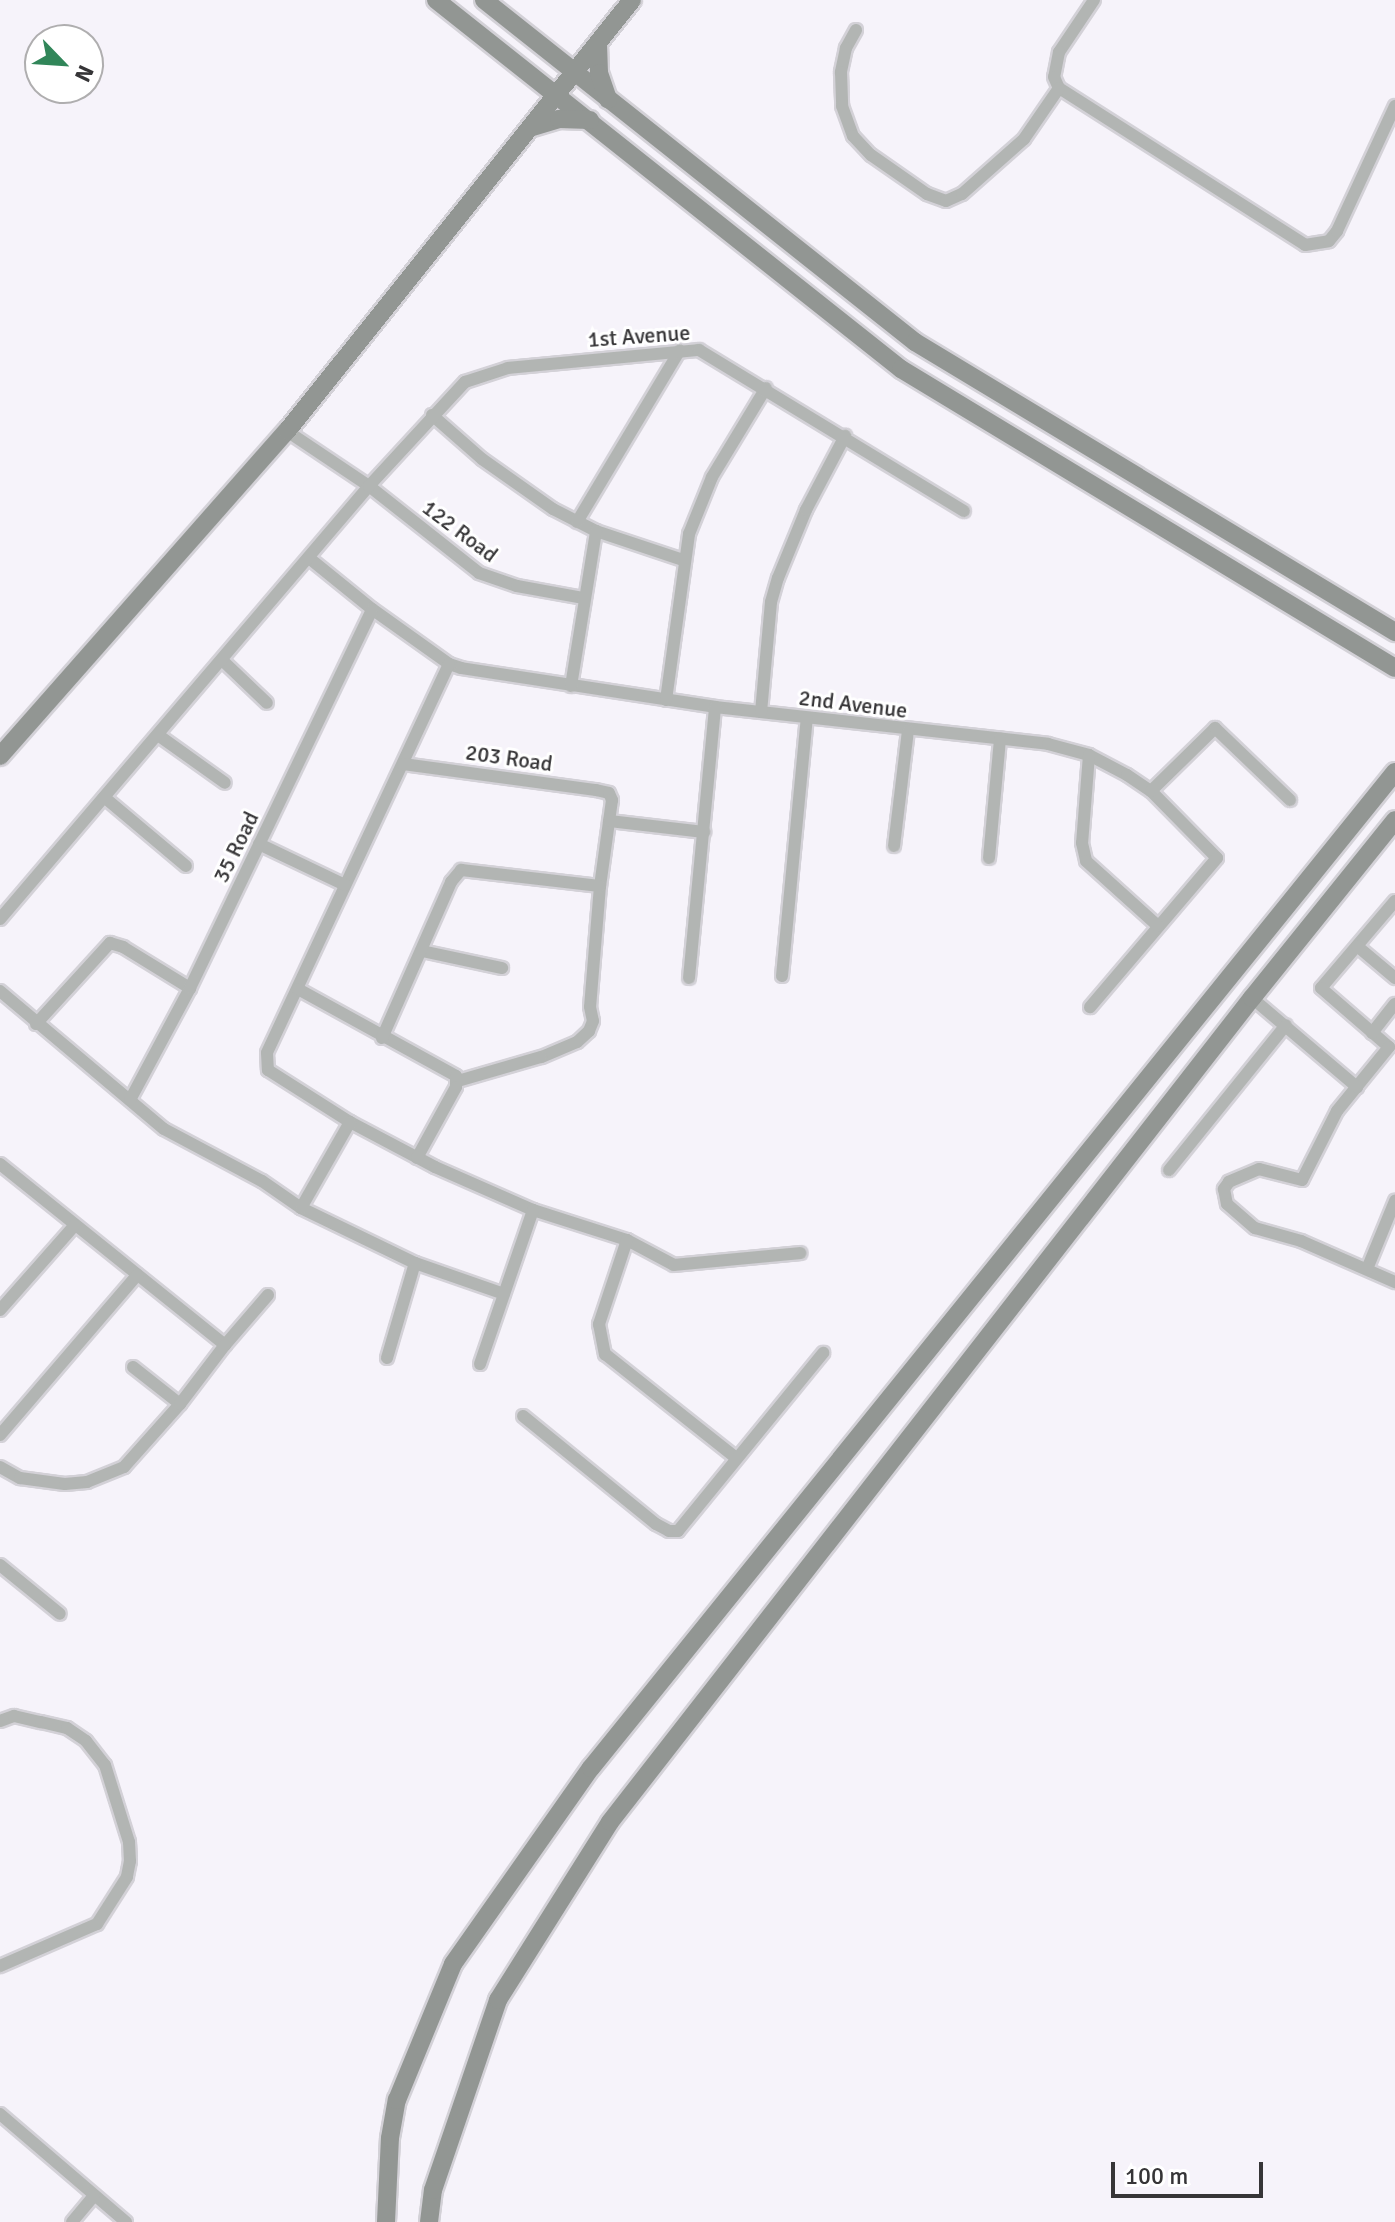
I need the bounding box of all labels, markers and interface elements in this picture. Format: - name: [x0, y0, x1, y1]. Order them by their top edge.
- north arrow: [24, 24, 104, 104]
- text: N: [69, 61, 100, 86]
- street label: 1st Avenue: [587, 319, 691, 353]
- street label: 122 Road: [417, 494, 503, 568]
- street label: 2nd Avenue: [797, 684, 909, 724]
- street label: 203 Road: [464, 739, 554, 777]
- street label: 35 Road: [208, 807, 264, 887]
- scale bar: [1115, 2146, 1267, 2196]
- text: 100 m: [1125, 2161, 1188, 2191]

